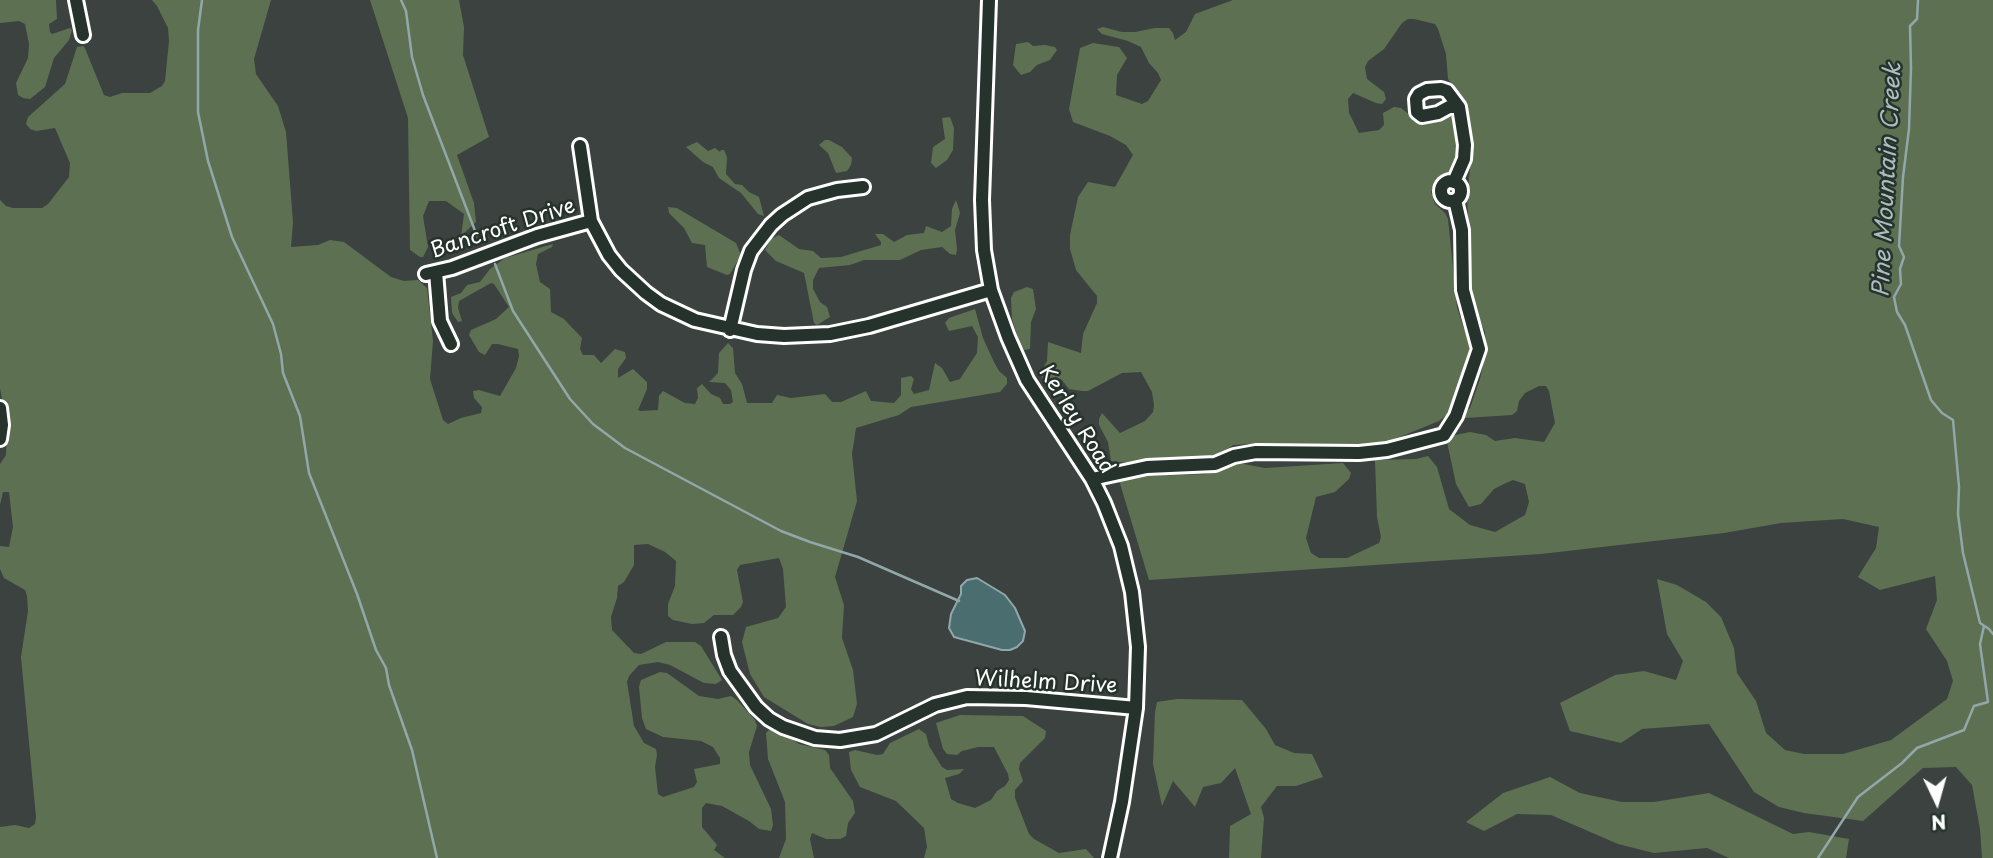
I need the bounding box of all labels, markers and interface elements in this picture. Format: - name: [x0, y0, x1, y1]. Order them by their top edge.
- water label: Pine Mountain Creek: [1868, 62, 1908, 298]
- street label: Bancroft Drive: [428, 194, 578, 264]
- street label: Kerley Road: [1033, 361, 1119, 479]
- street label: Wilhelm Drive: [974, 667, 1118, 699]
- north arrow: [1902, 767, 1972, 837]
- text: N: [1930, 808, 1948, 838]

